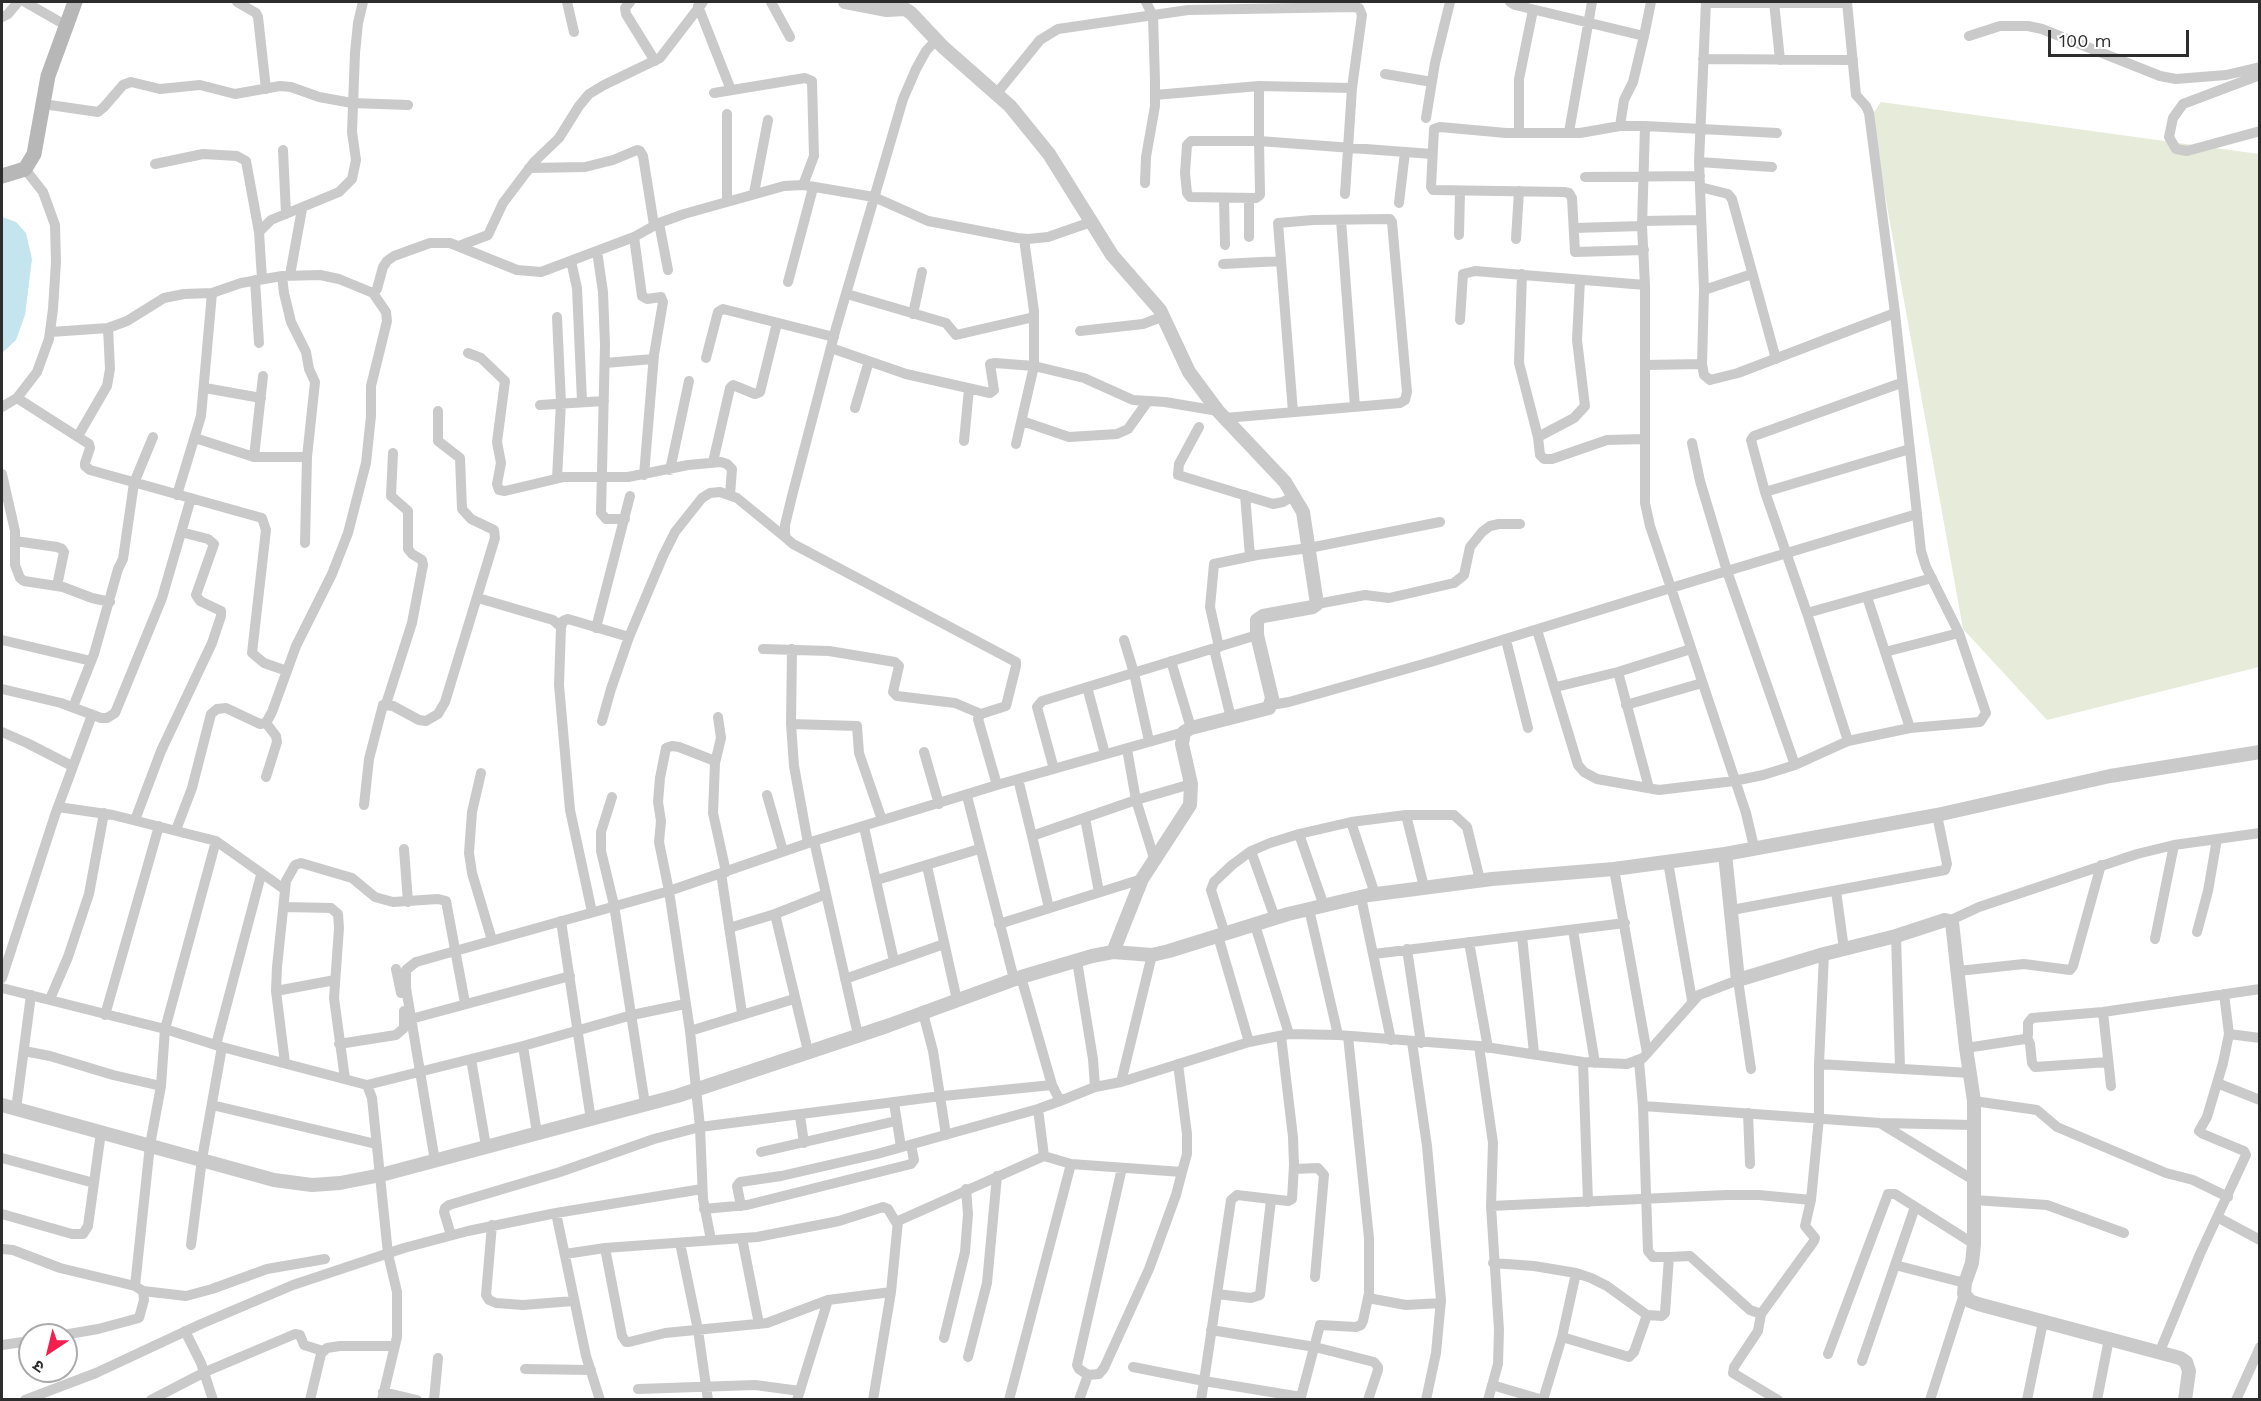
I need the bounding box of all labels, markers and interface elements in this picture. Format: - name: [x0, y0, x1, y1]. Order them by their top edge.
- scale bar: [2051, 18, 2192, 56]
- text: 100 m: [2059, 30, 2112, 51]
- north arrow: [18, 1323, 78, 1383]
- text: उ: [29, 1356, 48, 1377]

